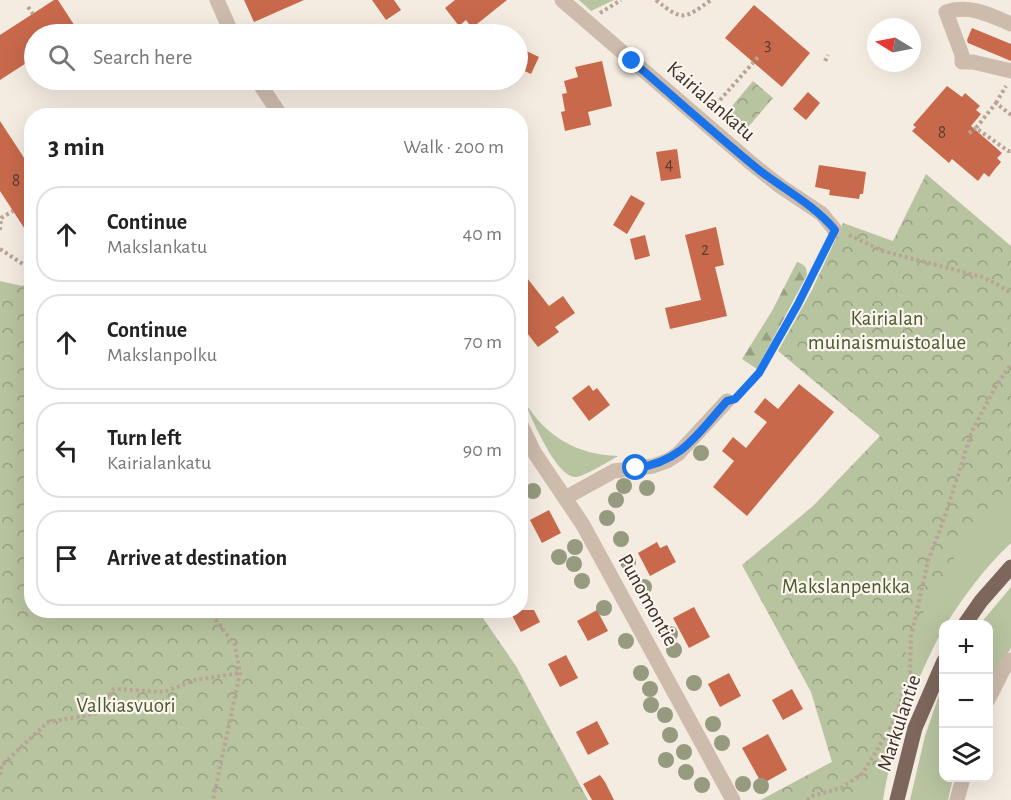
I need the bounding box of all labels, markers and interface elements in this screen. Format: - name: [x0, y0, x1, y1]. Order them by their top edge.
- north arrow: [867, 18, 921, 72]
- search box: [24, 24, 528, 90]
- house number: 3: [764, 36, 772, 54]
- icon: search: [45, 41, 78, 74]
- text: Search here: [93, 46, 192, 68]
- route end: [618, 47, 644, 73]
- street label: Kairialankatu: [663, 57, 759, 145]
- house number: 8: [938, 124, 946, 142]
- text: 3 min: [48, 134, 105, 160]
- text: Walk · 200 m: [403, 137, 504, 157]
- house number: 4: [665, 156, 674, 174]
- house number: 8: [12, 172, 20, 190]
- text: Continue: [107, 211, 187, 233]
- icon: ahead: [50, 218, 83, 251]
- text: 40 m: [463, 224, 502, 244]
- text: Makslankatu: [107, 237, 207, 257]
- house number: 2: [701, 241, 709, 259]
- park label: Kairialan muinaismuistoalue: [808, 308, 966, 353]
- text: Continue: [107, 319, 187, 341]
- icon: ahead: [50, 326, 83, 359]
- text: 70 m: [464, 332, 502, 352]
- text: Makslanpolku: [107, 345, 217, 365]
- text: Turn left: [107, 427, 181, 449]
- icon: left: [50, 434, 83, 467]
- text: 90 m: [463, 440, 502, 460]
- text: Kairialankatu: [107, 453, 211, 473]
- route start: [622, 454, 648, 480]
- icon: arrive: [50, 542, 83, 575]
- text: Arrive at destination: [107, 547, 287, 569]
- street label: Punomontie: [614, 551, 682, 649]
- park label: Makslanpenkka: [782, 576, 911, 597]
- map controls: [939, 620, 993, 782]
- button: +: [939, 620, 993, 674]
- street label: Markulantie: [874, 672, 924, 774]
- button: −: [939, 674, 993, 728]
- park label: Valkiasvuori: [76, 695, 176, 716]
- button: layers: [939, 728, 993, 782]

